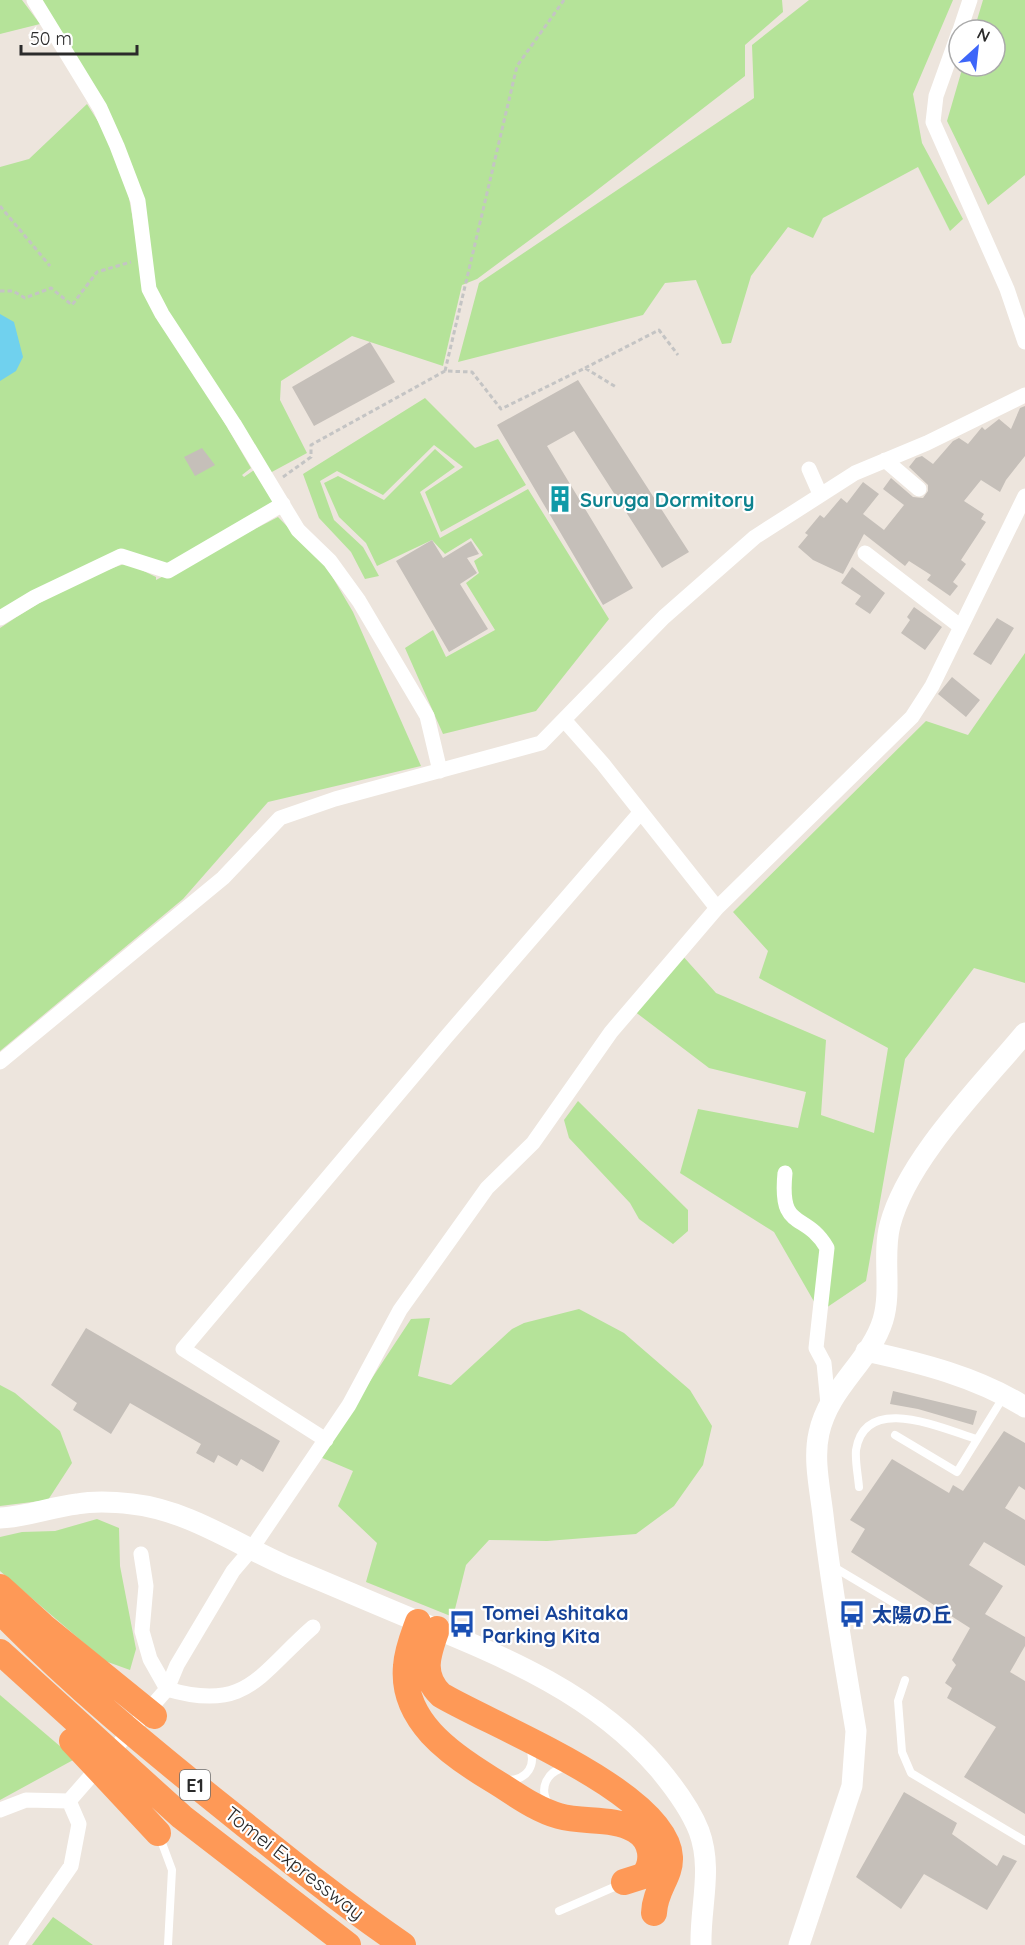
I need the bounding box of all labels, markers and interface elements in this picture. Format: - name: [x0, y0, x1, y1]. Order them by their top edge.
- scale bar: [21, 18, 136, 56]
- north arrow: [947, 18, 1007, 78]
- text: N: [974, 23, 994, 46]
- text: 50 m: [30, 27, 72, 50]
- building icon: Suruga Dormitory: [545, 484, 575, 514]
- place label: Suruga Dormitory: [580, 487, 754, 512]
- bus stop icon: 太陽の丘: [837, 1599, 867, 1629]
- place label: Tomei Ashitaka Parking Kita: [482, 1600, 629, 1648]
- place label: 太陽の丘: [872, 1602, 952, 1627]
- bus stop icon: Tomei Ashitaka Parking Kita: [447, 1609, 477, 1639]
- road number: E1: [180, 1770, 210, 1800]
- street label: Tomei Expressway: [220, 1801, 370, 1925]

